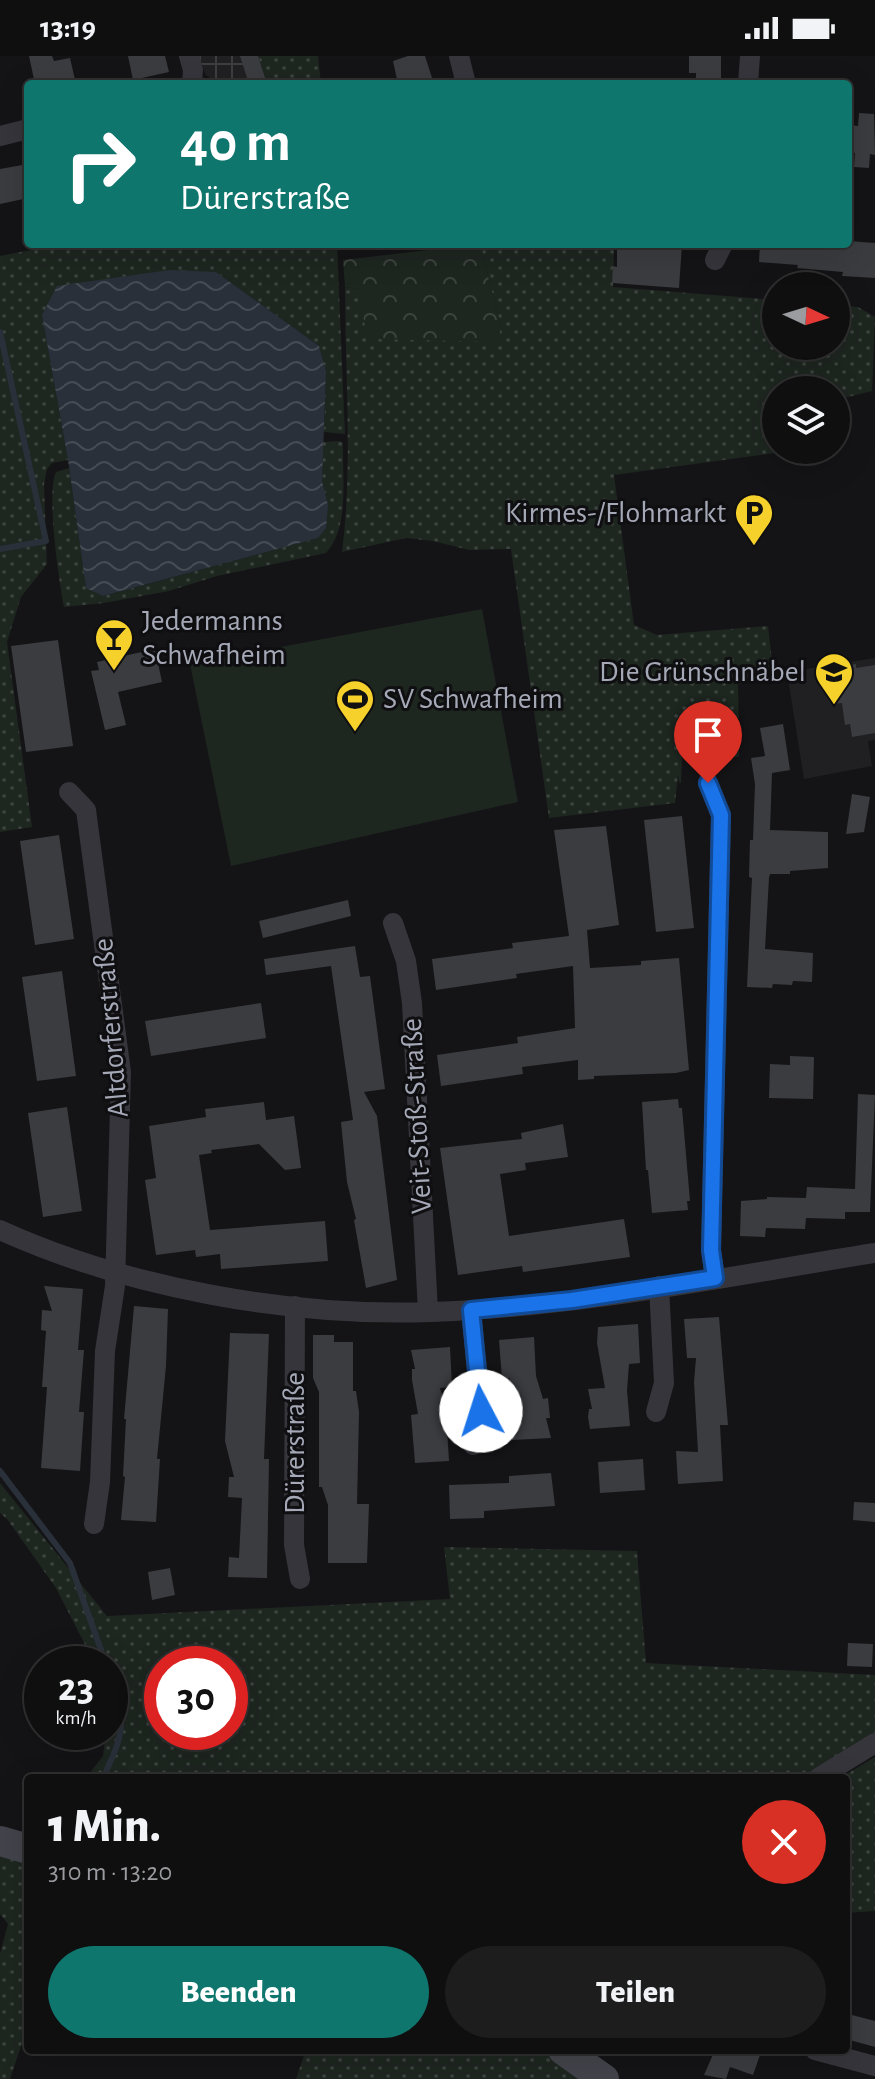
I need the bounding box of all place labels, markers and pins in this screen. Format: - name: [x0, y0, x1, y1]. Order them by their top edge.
- parking icon: Kirmes-/Flohmarkt: [733, 492, 775, 547]
- place label: Kirmes-/Flohmarkt: [505, 498, 726, 528]
- place label: Jedermanns Schwafheim: [142, 606, 286, 670]
- bar icon: Jedermanns Schwafheim: [93, 617, 135, 672]
- school or university icon: Die Grünschnäbel: [813, 651, 855, 706]
- place label: Die Grünschnäbel: [599, 657, 806, 687]
- sports icon: SV Schwafheim: [334, 678, 376, 733]
- place label: SV Schwafheim: [383, 684, 563, 714]
- pin: [674, 701, 742, 783]

